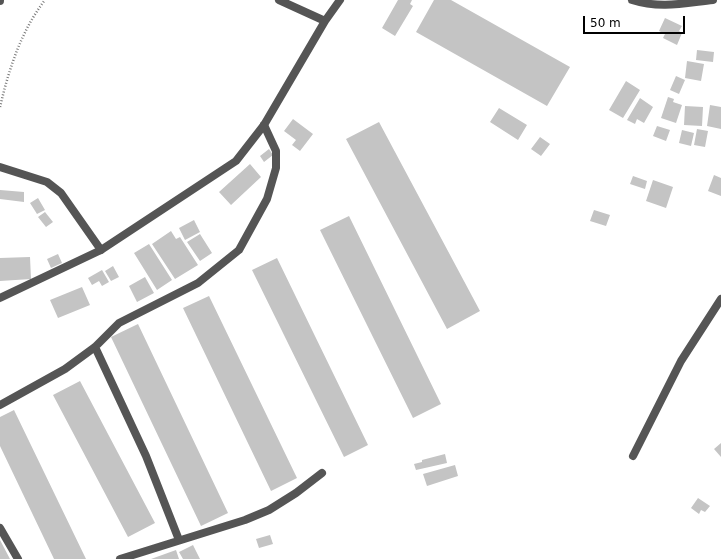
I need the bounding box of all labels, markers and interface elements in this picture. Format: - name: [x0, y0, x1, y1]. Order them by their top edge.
- scale bar: [585, 8, 687, 34]
- text: 50 m: [590, 16, 621, 30]

